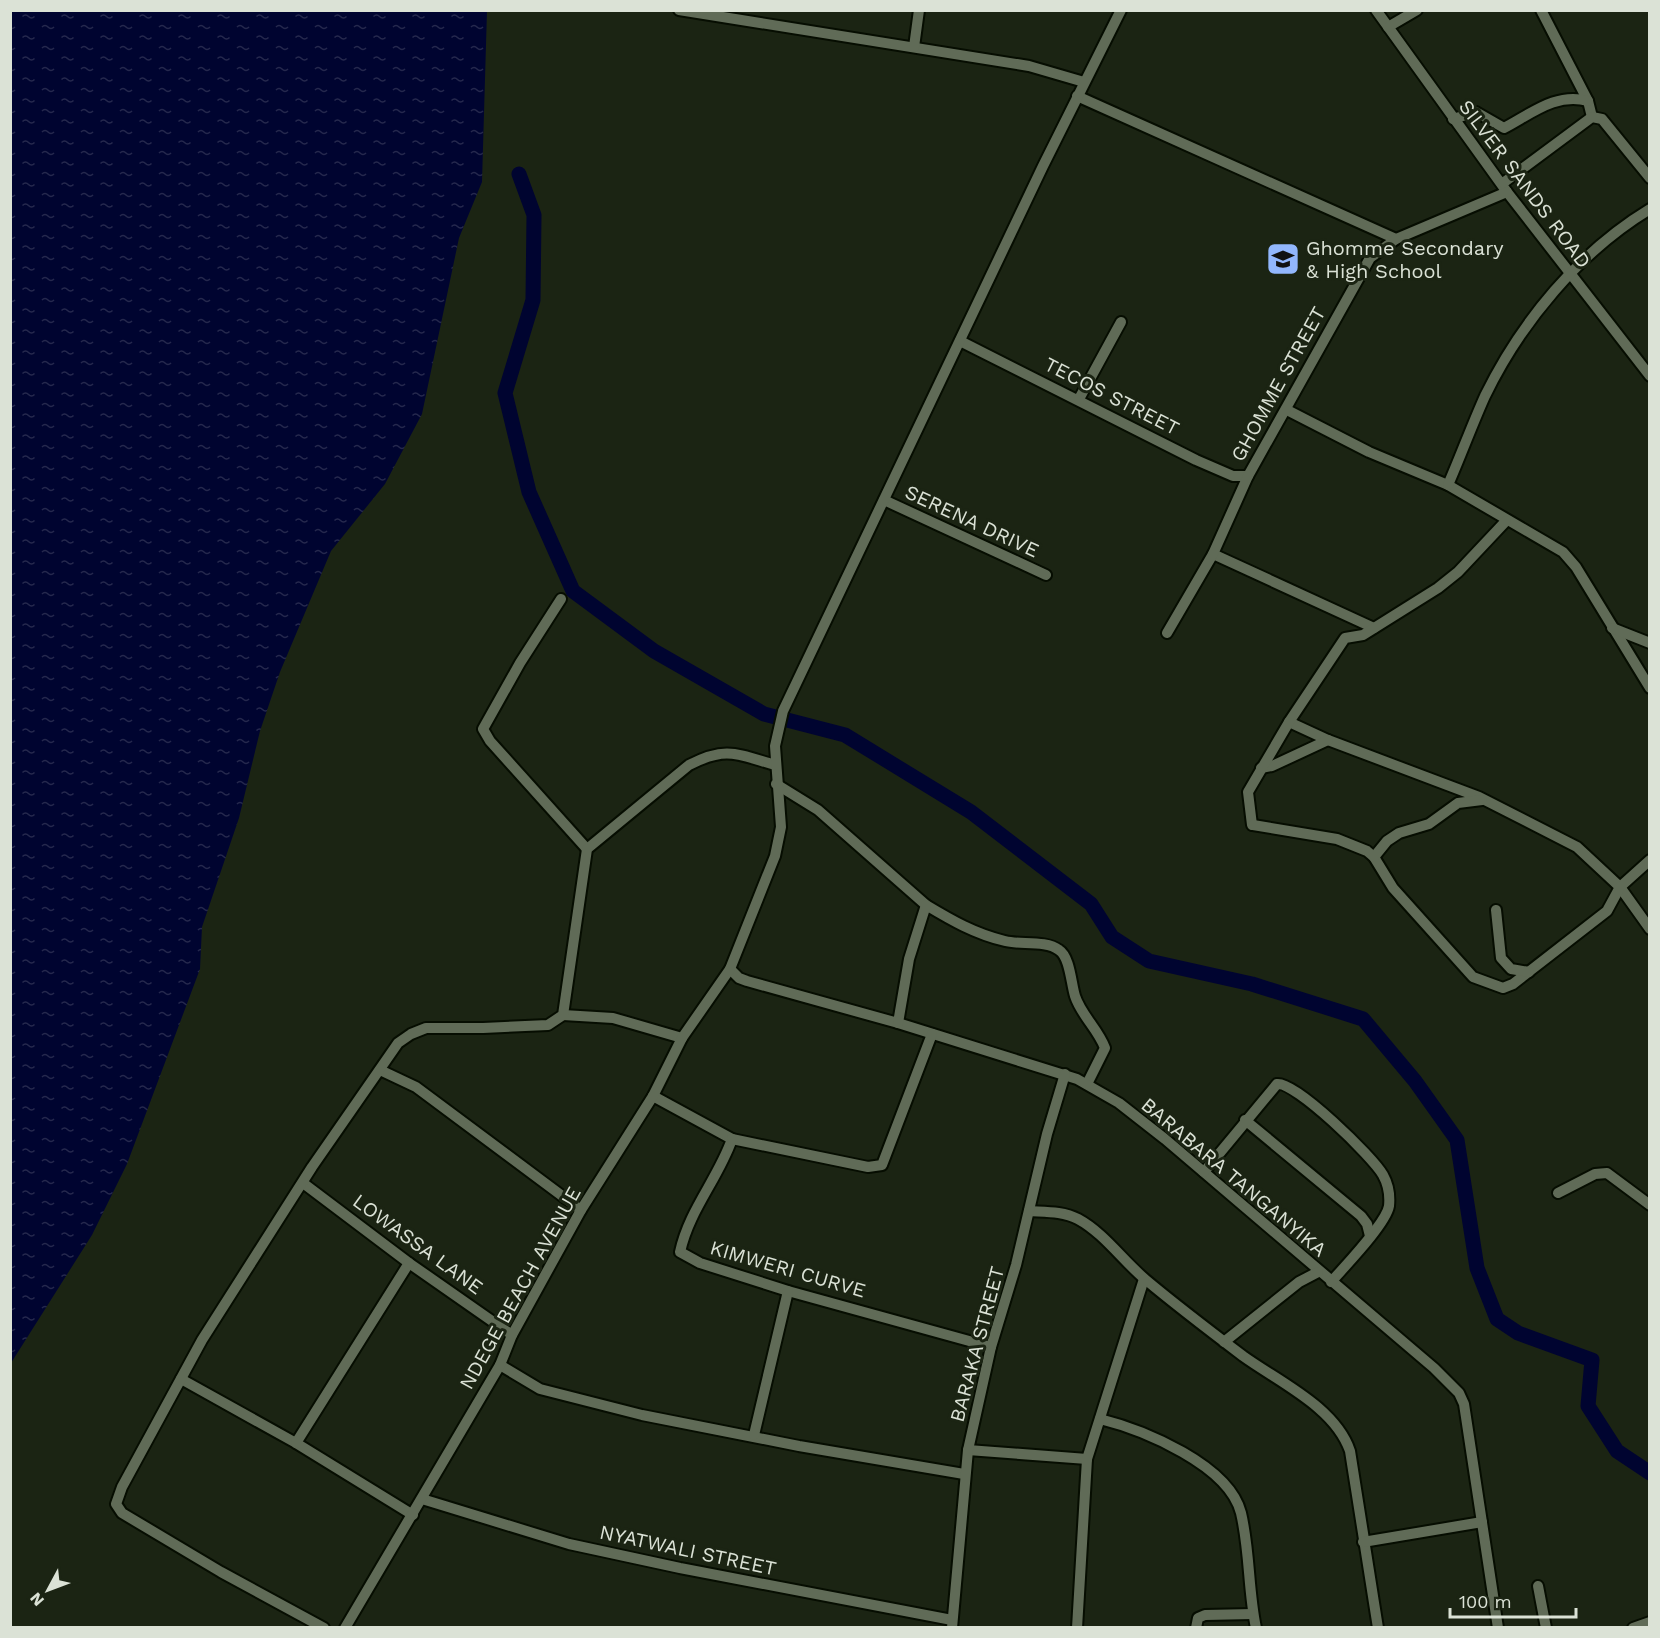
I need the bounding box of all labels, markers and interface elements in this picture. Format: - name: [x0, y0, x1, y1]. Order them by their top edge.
- street label: SILVER SANDS ROAD: [1454, 95, 1596, 273]
- place label: Ghomme Secondary & High School: [1306, 236, 1504, 283]
- school or university icon: Ghomme Secondary & High School: [1265, 241, 1301, 277]
- street label: GHOMME STREET: [1226, 303, 1330, 465]
- street label: TECOS STREET: [1041, 352, 1183, 440]
- street label: SERENA DRIVE: [901, 480, 1043, 562]
- street label: BARABARA TANGANYIKA: [1137, 1092, 1331, 1262]
- street label: NDEGE BEACH AVENUE: [454, 1182, 586, 1394]
- street label: LOWASSA LANE: [348, 1189, 488, 1299]
- street label: KIMWERI CURVE: [707, 1235, 869, 1303]
- street label: BARAKA STREET: [945, 1264, 1009, 1424]
- street label: NYATWALI STREET: [598, 1520, 778, 1580]
- north arrow: [18, 1560, 78, 1620]
- scale bar: [1450, 1581, 1576, 1619]
- text: N: [26, 1589, 48, 1610]
- text: 100 m: [1459, 1591, 1512, 1612]

